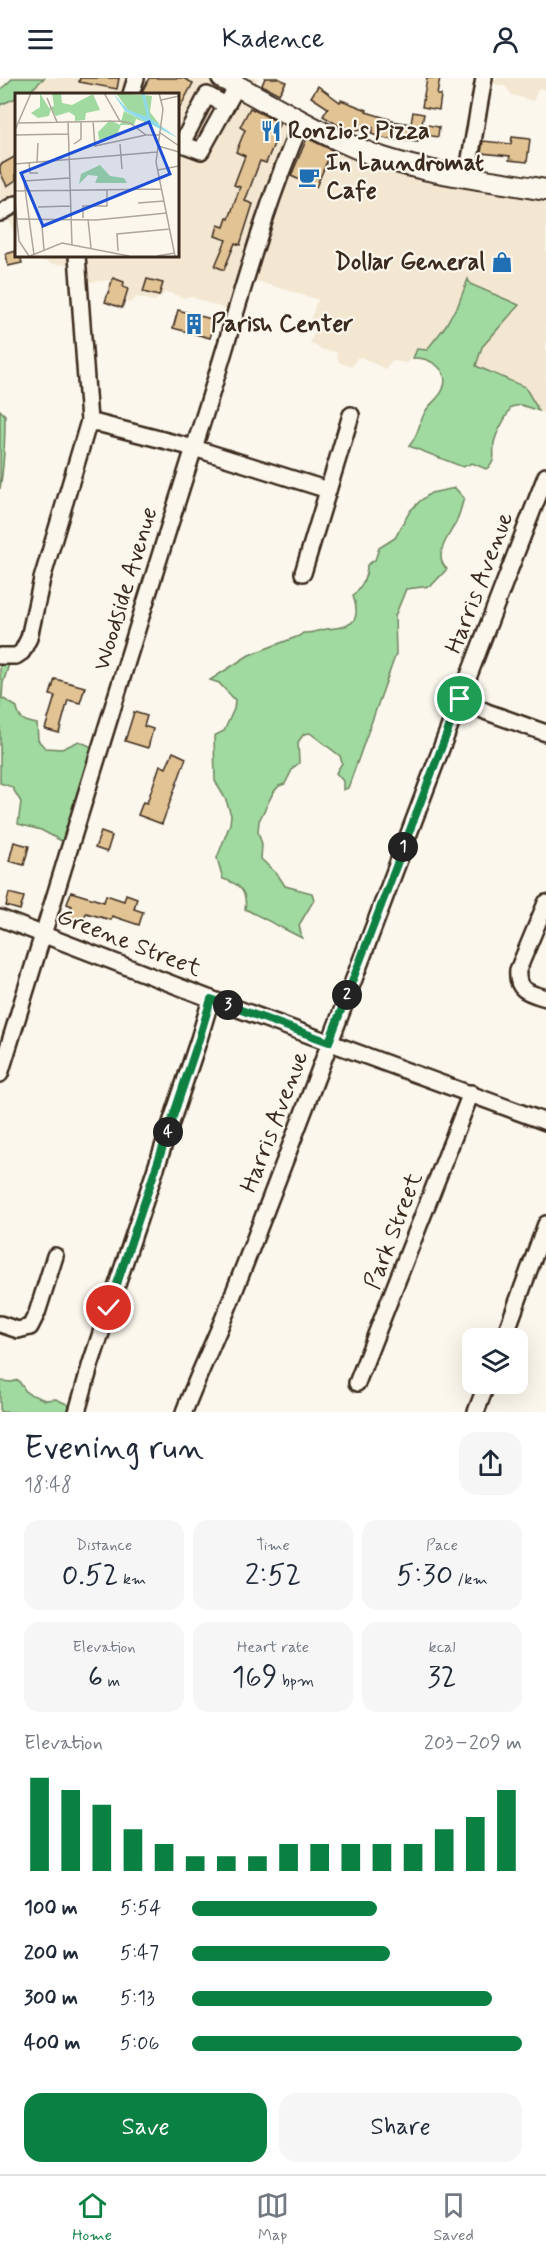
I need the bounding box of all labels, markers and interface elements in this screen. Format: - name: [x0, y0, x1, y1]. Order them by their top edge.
- text: Kadence: [222, 22, 324, 57]
- icon: menu: [24, 23, 57, 56]
- icon: person: [489, 23, 522, 56]
- inset map: [15, 93, 178, 256]
- place label: Ronzio's Pizza: [288, 116, 430, 147]
- restaurant icon: Ronzio's Pizza: [259, 119, 283, 143]
- place label: In Laundromat Cafe: [326, 148, 484, 207]
- cafe icon: In Laundromat Cafe: [297, 165, 321, 189]
- place label: Dollar General: [334, 247, 485, 278]
- shop icon: Dollar General: [490, 250, 514, 274]
- place label: Parish Center: [211, 309, 353, 340]
- building icon: Parish Center: [182, 312, 206, 336]
- street label: Woodside Avenue: [86, 503, 166, 675]
- street label: Harris Avenue: [439, 508, 521, 658]
- pin: [434, 673, 485, 724]
- icon: arrive: [443, 682, 476, 715]
- pin: 1: [388, 832, 418, 862]
- text: 1: [399, 836, 407, 857]
- street label: Greene Street: [52, 901, 206, 985]
- pin: 2: [332, 980, 362, 1010]
- text: 2: [343, 984, 351, 1005]
- pin: 3: [213, 990, 243, 1020]
- text: 3: [224, 994, 232, 1015]
- street label: Harris Avenue: [234, 1047, 316, 1197]
- pin: 4: [153, 1117, 183, 1147]
- text: 4: [163, 1121, 173, 1142]
- street label: Park Street: [358, 1168, 430, 1294]
- pin: [83, 1282, 134, 1333]
- icon: check: [92, 1291, 125, 1324]
- map controls: [462, 1328, 528, 1394]
- button: layers: [462, 1328, 528, 1394]
- text: Evening run: [24, 1427, 204, 1471]
- button: share: [459, 1432, 522, 1495]
- text: 18:48: [24, 1472, 72, 1499]
- text: Distance: [76, 1535, 132, 1556]
- text: Time: [256, 1535, 290, 1556]
- text: Pace: [426, 1535, 458, 1556]
- text: 0.52: [62, 1556, 119, 1595]
- text: 2:52: [245, 1556, 301, 1595]
- text: 5:30: [396, 1556, 453, 1595]
- text: km: [119, 1569, 146, 1590]
- text: /km: [453, 1569, 488, 1590]
- text: Elevation: [73, 1637, 136, 1658]
- text: Heart rate: [237, 1637, 309, 1658]
- text: kcal: [429, 1637, 455, 1658]
- text: 6: [88, 1658, 103, 1697]
- text: 169: [232, 1658, 278, 1697]
- text: 32: [427, 1658, 457, 1697]
- text: m: [103, 1671, 120, 1692]
- text: bpm: [278, 1671, 314, 1692]
- text: Elevation: [24, 1730, 103, 1757]
- text: 203–209 m: [424, 1730, 522, 1757]
- text: 100 m: [24, 1895, 78, 1922]
- text: 5:54: [120, 1895, 161, 1922]
- text: 200 m: [24, 1940, 79, 1967]
- text: 5:47: [120, 1940, 159, 1967]
- text: 300 m: [24, 1985, 78, 2012]
- text: 5:13: [120, 1985, 155, 2012]
- text: 400 m: [24, 2030, 80, 2057]
- text: 5:06: [120, 2030, 160, 2057]
- button: Save: [24, 2093, 267, 2162]
- button: Share: [279, 2093, 522, 2162]
- tab: Home: [72, 2189, 112, 2246]
- tab: Map: [256, 2189, 289, 2246]
- tab: Saved: [433, 2189, 474, 2246]

